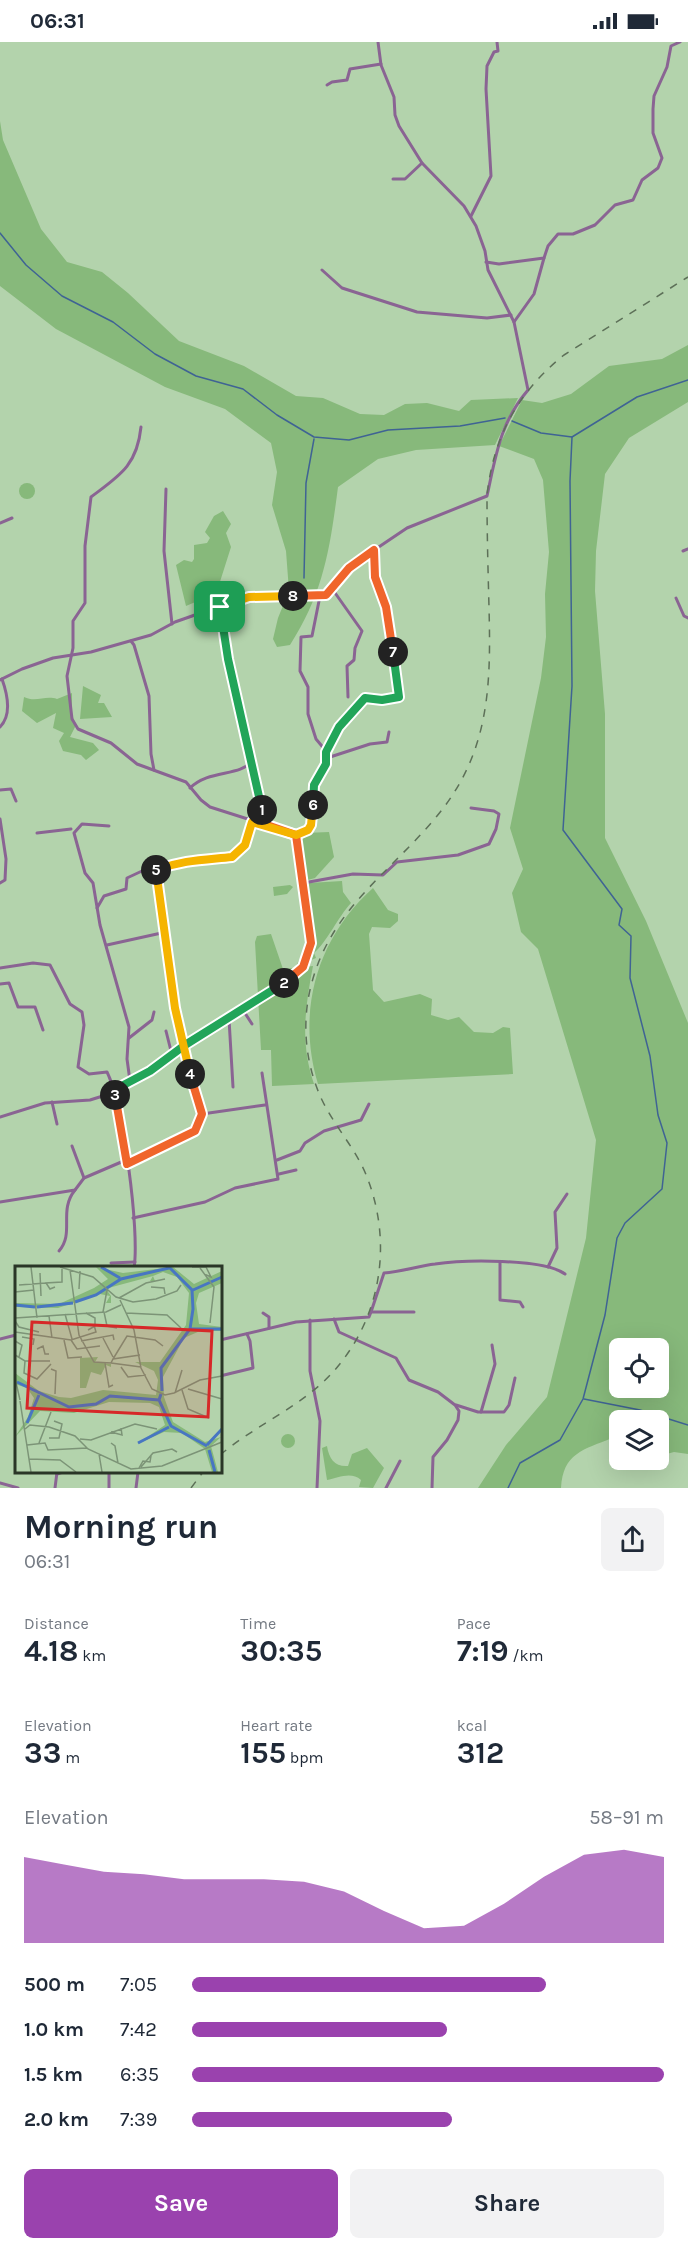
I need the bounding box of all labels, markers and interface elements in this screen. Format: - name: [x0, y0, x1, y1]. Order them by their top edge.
- text: 06:31: [30, 8, 85, 34]
- pin: [194, 581, 245, 632]
- pin: 8: [278, 581, 308, 611]
- text: 8: [288, 586, 298, 605]
- icon: arrive: [203, 590, 236, 623]
- pin: 7: [378, 637, 408, 667]
- text: 7: [389, 642, 397, 661]
- pin: 6: [298, 790, 328, 820]
- pin: 1: [247, 795, 277, 825]
- text: 6: [308, 795, 318, 814]
- text: 1: [259, 800, 265, 819]
- pin: 5: [141, 855, 171, 885]
- text: 5: [151, 860, 161, 879]
- pin: 2: [269, 968, 299, 998]
- text: 2: [279, 973, 289, 992]
- pin: 4: [175, 1059, 205, 1089]
- text: 4: [185, 1064, 195, 1083]
- pin: 3: [100, 1080, 130, 1110]
- text: 3: [110, 1085, 120, 1104]
- inset map: [15, 1266, 222, 1473]
- map controls: [609, 1338, 669, 1470]
- button: locate: [609, 1338, 669, 1398]
- button: layers: [609, 1410, 669, 1470]
- text: Morning run: [24, 1508, 218, 1546]
- button: share: [601, 1508, 664, 1571]
- text: 06:31: [24, 1550, 70, 1573]
- text: Distance: [24, 1614, 89, 1633]
- text: Time: [240, 1614, 276, 1633]
- text: Pace: [457, 1614, 491, 1633]
- text: 4.18: [24, 1633, 78, 1669]
- text: 30:35: [240, 1633, 322, 1669]
- text: 7:19: [457, 1633, 509, 1669]
- text: km: [78, 1646, 106, 1665]
- text: /km: [509, 1646, 543, 1665]
- text: Elevation: [24, 1716, 92, 1735]
- text: Heart rate: [240, 1716, 312, 1735]
- text: kcal: [457, 1716, 487, 1735]
- text: 33: [24, 1735, 61, 1771]
- text: 155: [240, 1735, 286, 1771]
- text: 312: [457, 1735, 504, 1771]
- text: m: [61, 1748, 80, 1767]
- text: bpm: [286, 1748, 324, 1767]
- text: Elevation: [24, 1806, 109, 1829]
- text: 58–91 m: [589, 1806, 664, 1829]
- text: 500 m: [24, 1973, 85, 1996]
- text: 7:05: [120, 1973, 157, 1996]
- text: 1.0 km: [24, 2018, 84, 2041]
- text: 7:42: [120, 2018, 157, 2041]
- text: 1.5 km: [24, 2063, 83, 2086]
- text: 6:35: [120, 2063, 159, 2086]
- text: 2.0 km: [24, 2108, 89, 2131]
- text: 7:39: [120, 2108, 157, 2131]
- button: Save: [24, 2169, 338, 2238]
- button: Share: [350, 2169, 664, 2238]

